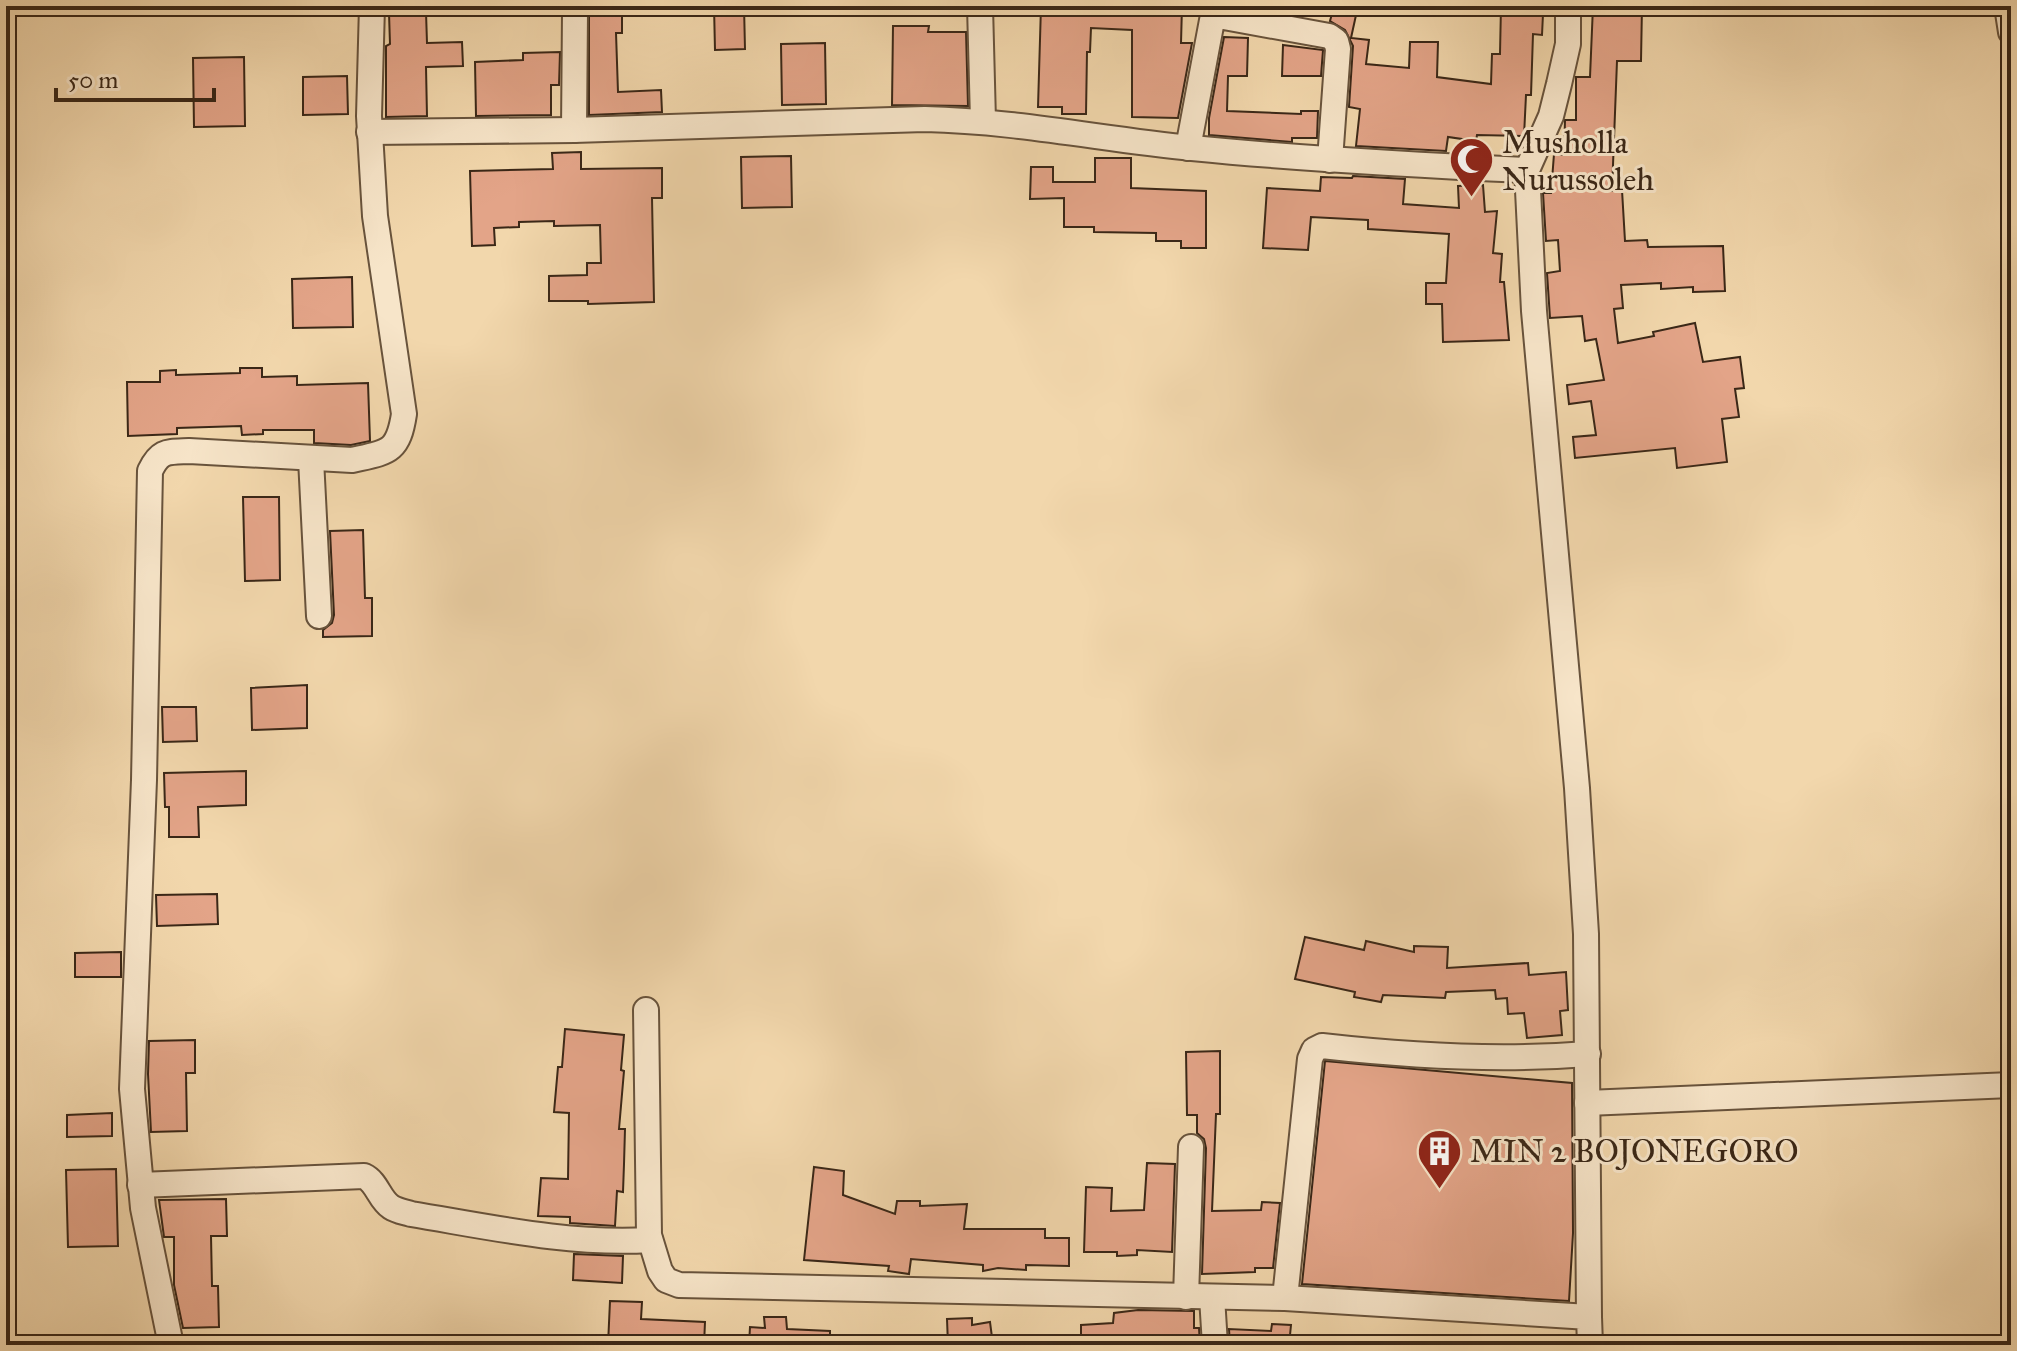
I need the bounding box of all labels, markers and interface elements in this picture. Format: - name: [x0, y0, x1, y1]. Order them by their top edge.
- scale bar: [56, 52, 214, 102]
- text: 50 m: [68, 65, 118, 95]
- place label: Musholla Nurussoleh: [1502, 123, 1654, 199]
- mosque icon: Musholla Nurussoleh: [1447, 136, 1495, 199]
- building icon: MIN 2 BOJONEGORO: [1415, 1127, 1463, 1190]
- place label: MIN 2 BOJONEGORO: [1470, 1132, 1799, 1171]

